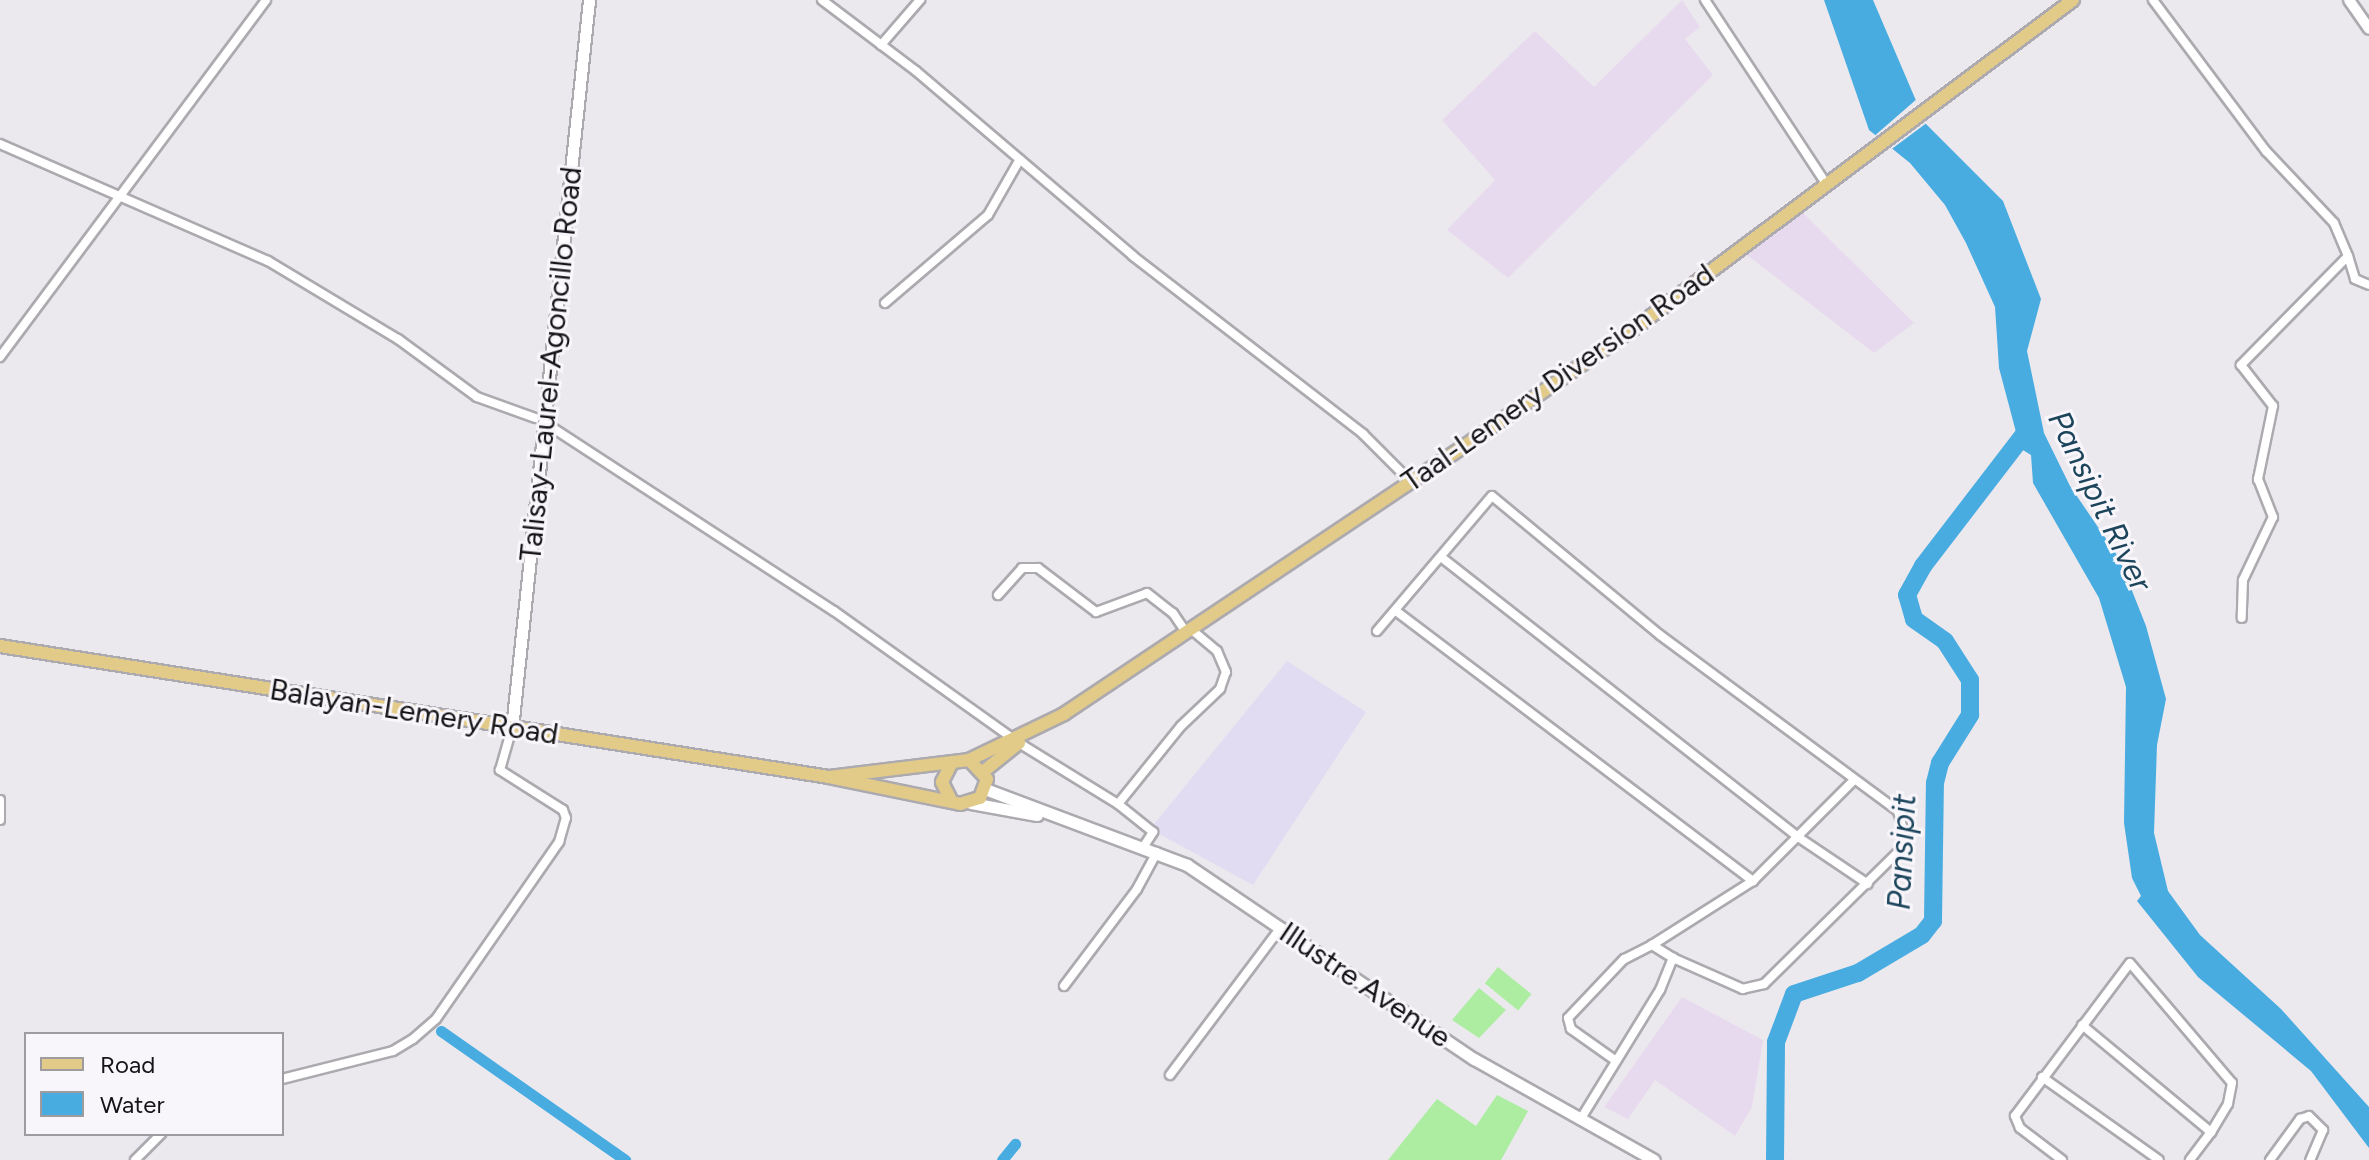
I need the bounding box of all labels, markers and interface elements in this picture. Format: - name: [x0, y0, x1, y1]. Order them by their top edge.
- street label: Talisay-Laurel-Agoncillo Road: [512, 165, 590, 563]
- street label: Taal-Lemery Diversion Road: [1395, 256, 1721, 500]
- water label: Pansipit River: [2040, 404, 2160, 598]
- street label: Balayan-Lemery Road: [267, 671, 561, 753]
- water label: Pansipit: [1880, 793, 1924, 911]
- street label: Illustre Avenue: [1273, 915, 1457, 1055]
- legend: [24, 1032, 284, 1136]
- text: Road: [100, 1050, 155, 1079]
- text: Water: [100, 1090, 165, 1119]

